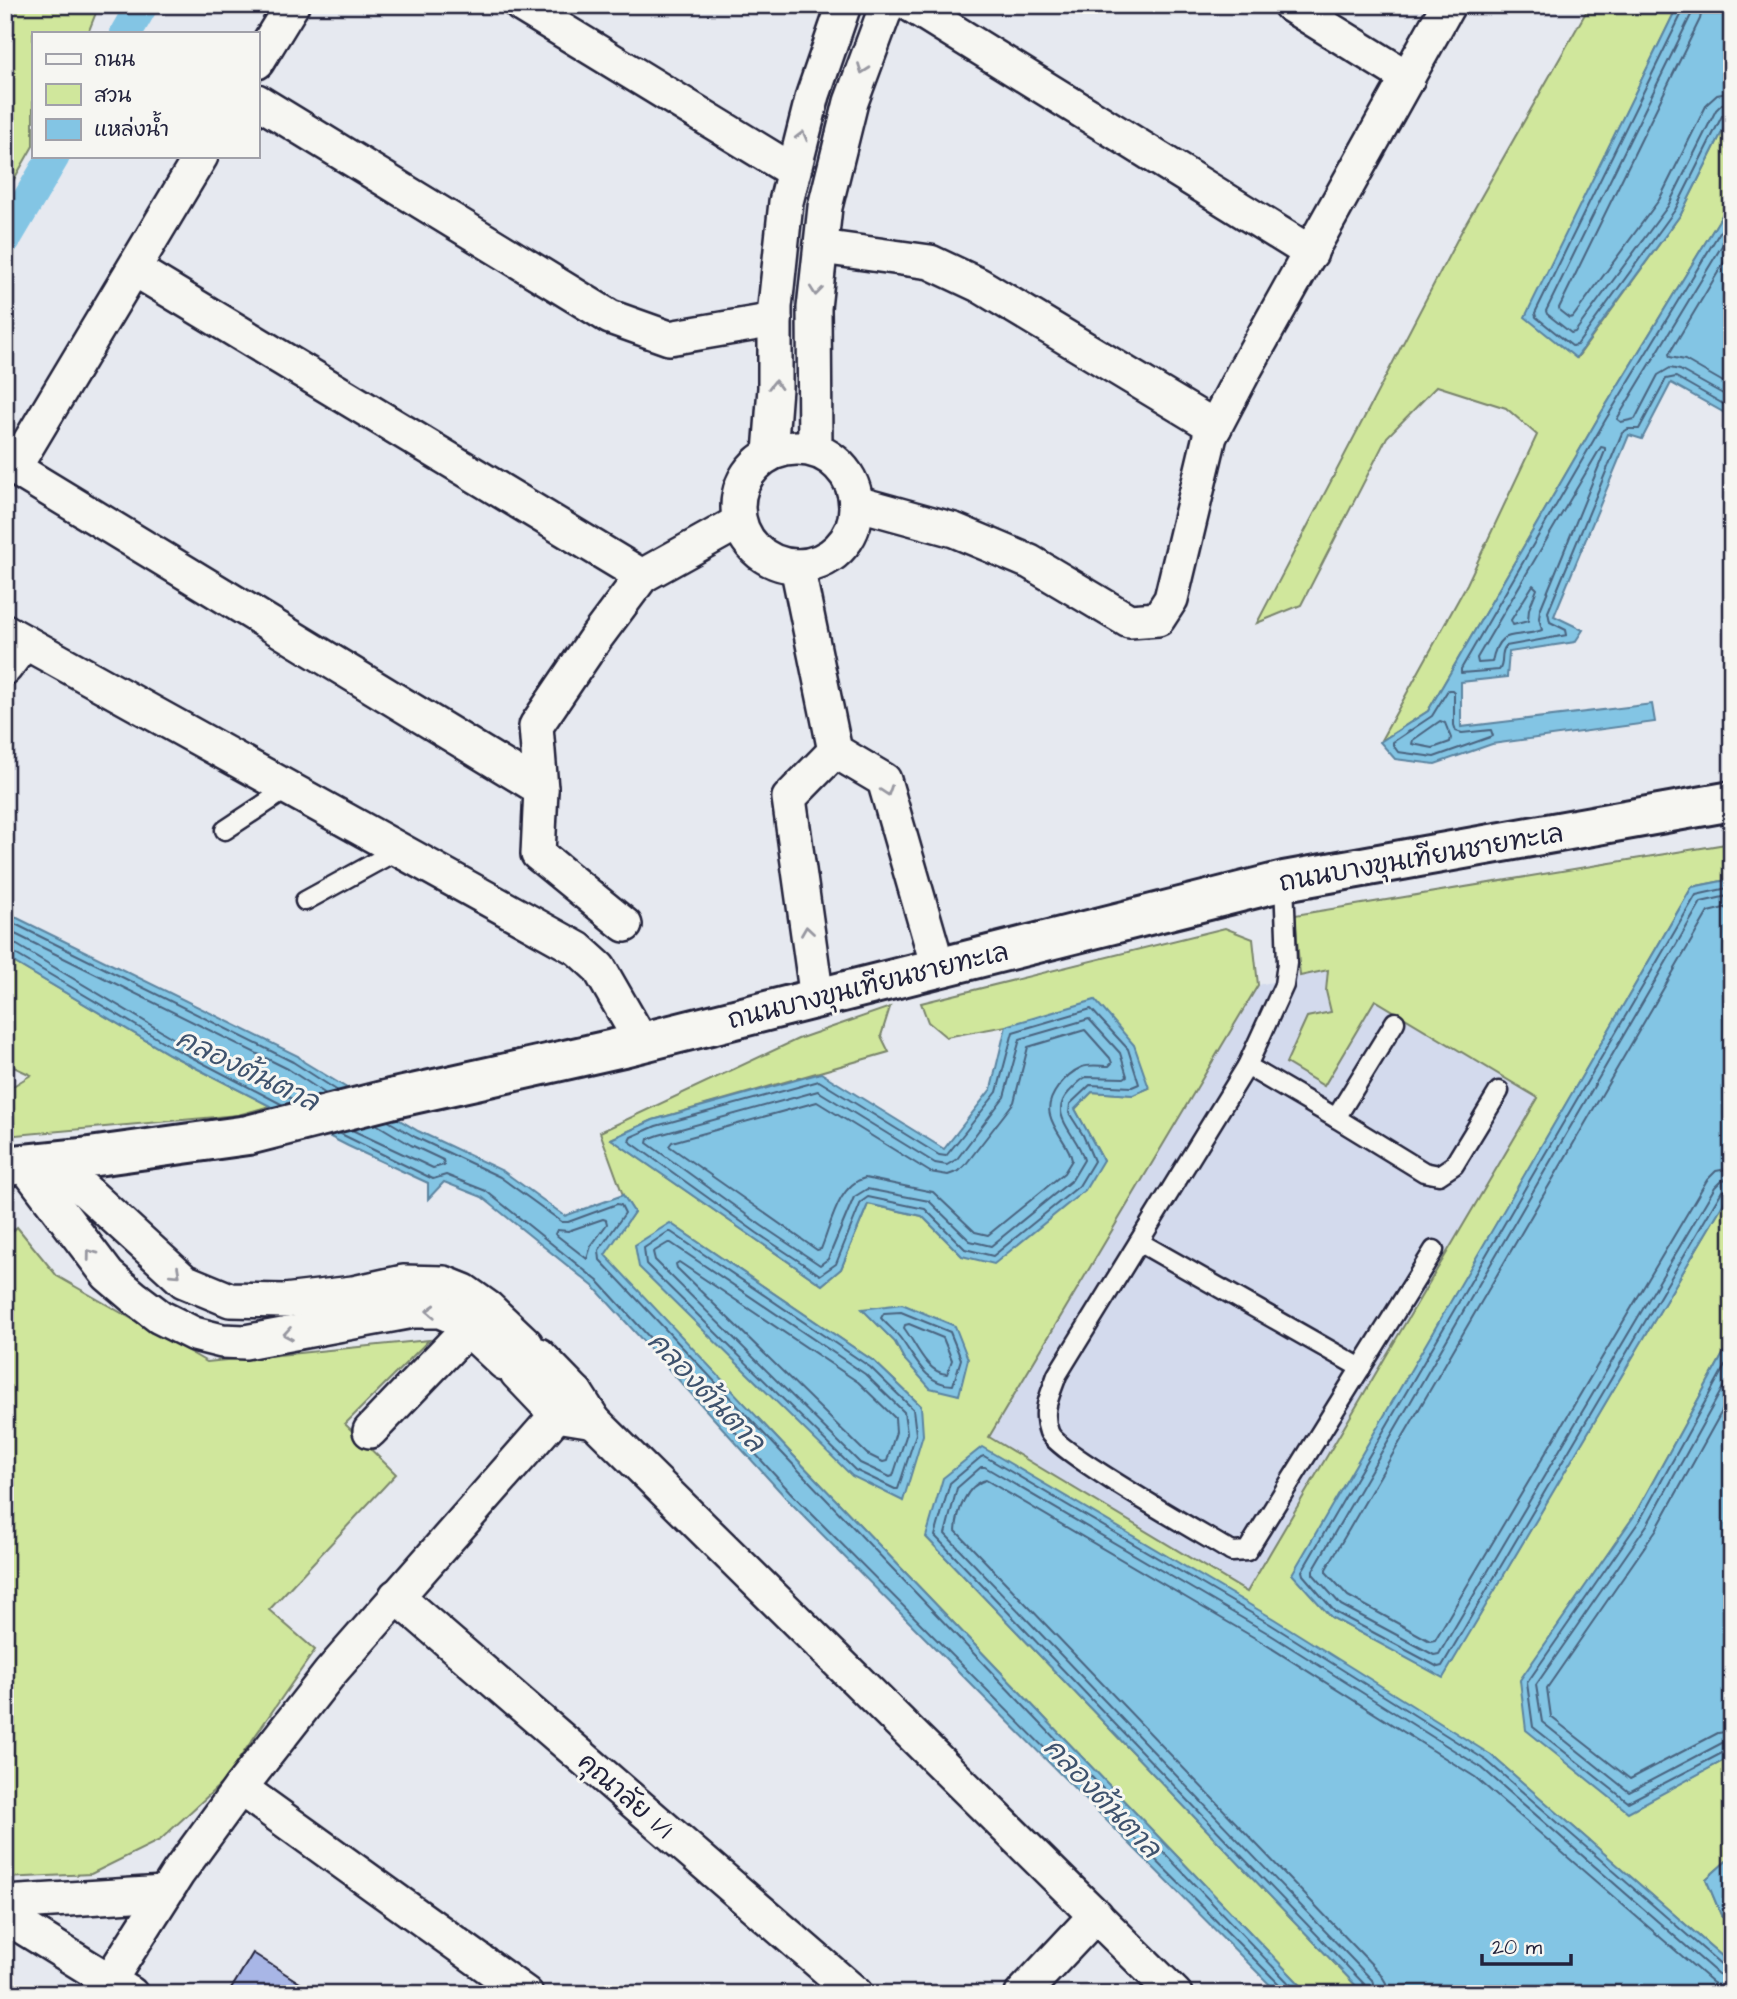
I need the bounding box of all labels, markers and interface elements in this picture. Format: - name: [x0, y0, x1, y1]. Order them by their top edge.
- legend: [32, 32, 259, 158]
- text: ถนน: [94, 45, 135, 74]
- one-way arrow: [857, 63, 871, 75]
- text: สวน: [94, 81, 131, 110]
- text: แหล่งน้ำ: [94, 110, 169, 144]
- one-way arrow: [794, 130, 808, 142]
- one-way arrow: [809, 286, 824, 297]
- one-way arrow: [767, 379, 782, 390]
- one-way arrow: [879, 784, 893, 796]
- street label: ถนนบางขุนเทียนชายทะเล: [1276, 815, 1566, 901]
- one-way arrow: [800, 925, 815, 937]
- street label: ถนนบางขุนเทียนชายทะเล: [724, 934, 1012, 1038]
- water label: คลองต้นตาล: [170, 1019, 326, 1122]
- one-way arrow: [87, 1249, 100, 1261]
- one-way arrow: [168, 1265, 181, 1277]
- one-way arrow: [425, 1304, 436, 1319]
- water label: คลองต้นตาล: [639, 1323, 774, 1462]
- one-way arrow: [282, 1326, 294, 1341]
- water label: คลองต้นตาล: [1035, 1729, 1170, 1868]
- street label: คุณาลัย 1/1: [570, 1744, 681, 1847]
- scale bar: [1482, 1922, 1571, 1966]
- text: 20 m: [1492, 1933, 1543, 1962]

